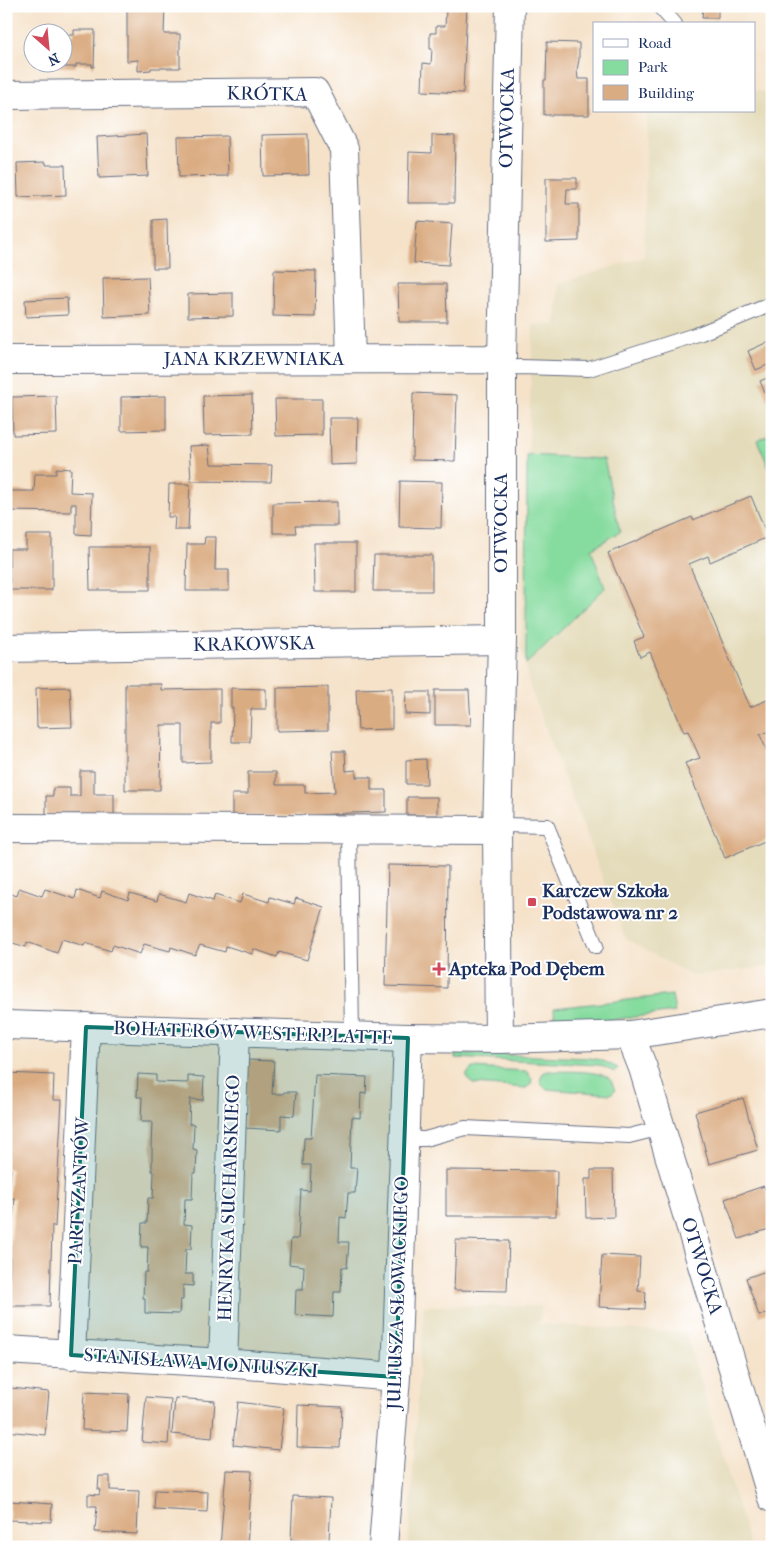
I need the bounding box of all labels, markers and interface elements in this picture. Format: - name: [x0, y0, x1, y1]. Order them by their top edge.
- north arrow: [22, 22, 72, 72]
- legend: [593, 22, 756, 112]
- text: Road: [638, 34, 672, 52]
- text: N: [45, 49, 62, 69]
- text: Park: [638, 58, 668, 76]
- street label: OTWOCKA: [495, 67, 519, 168]
- street label: KRÓTKA: [226, 81, 308, 106]
- text: Building: [638, 84, 695, 102]
- street label: JANA KRZEWNIAKA: [162, 348, 345, 370]
- street label: OTWOCKA: [490, 472, 512, 573]
- street label: KRAKOWSKA: [193, 632, 316, 656]
- place label: Karczew Szkoła Podstawowa nr 2: [542, 880, 678, 924]
- marker: Karczew Szkoła Podstawowa nr 2: [526, 896, 538, 908]
- place label: Apteka Pod Dębem: [448, 958, 605, 981]
- marker: Apteka Pod Dębem: [433, 963, 445, 975]
- street label: BOHATERÓW WESTERPLATTE: [113, 1016, 394, 1049]
- street label: HENRYKA SUCHARSKIEGO: [214, 1074, 244, 1322]
- street label: PARTYZANTÓW: [63, 1115, 94, 1265]
- street label: JULIUSZA SŁOWACKIEGO: [383, 1176, 413, 1412]
- street label: OTWOCKA: [677, 1215, 727, 1318]
- street label: STANISŁAWA MONIUSZKI: [83, 1344, 319, 1382]

